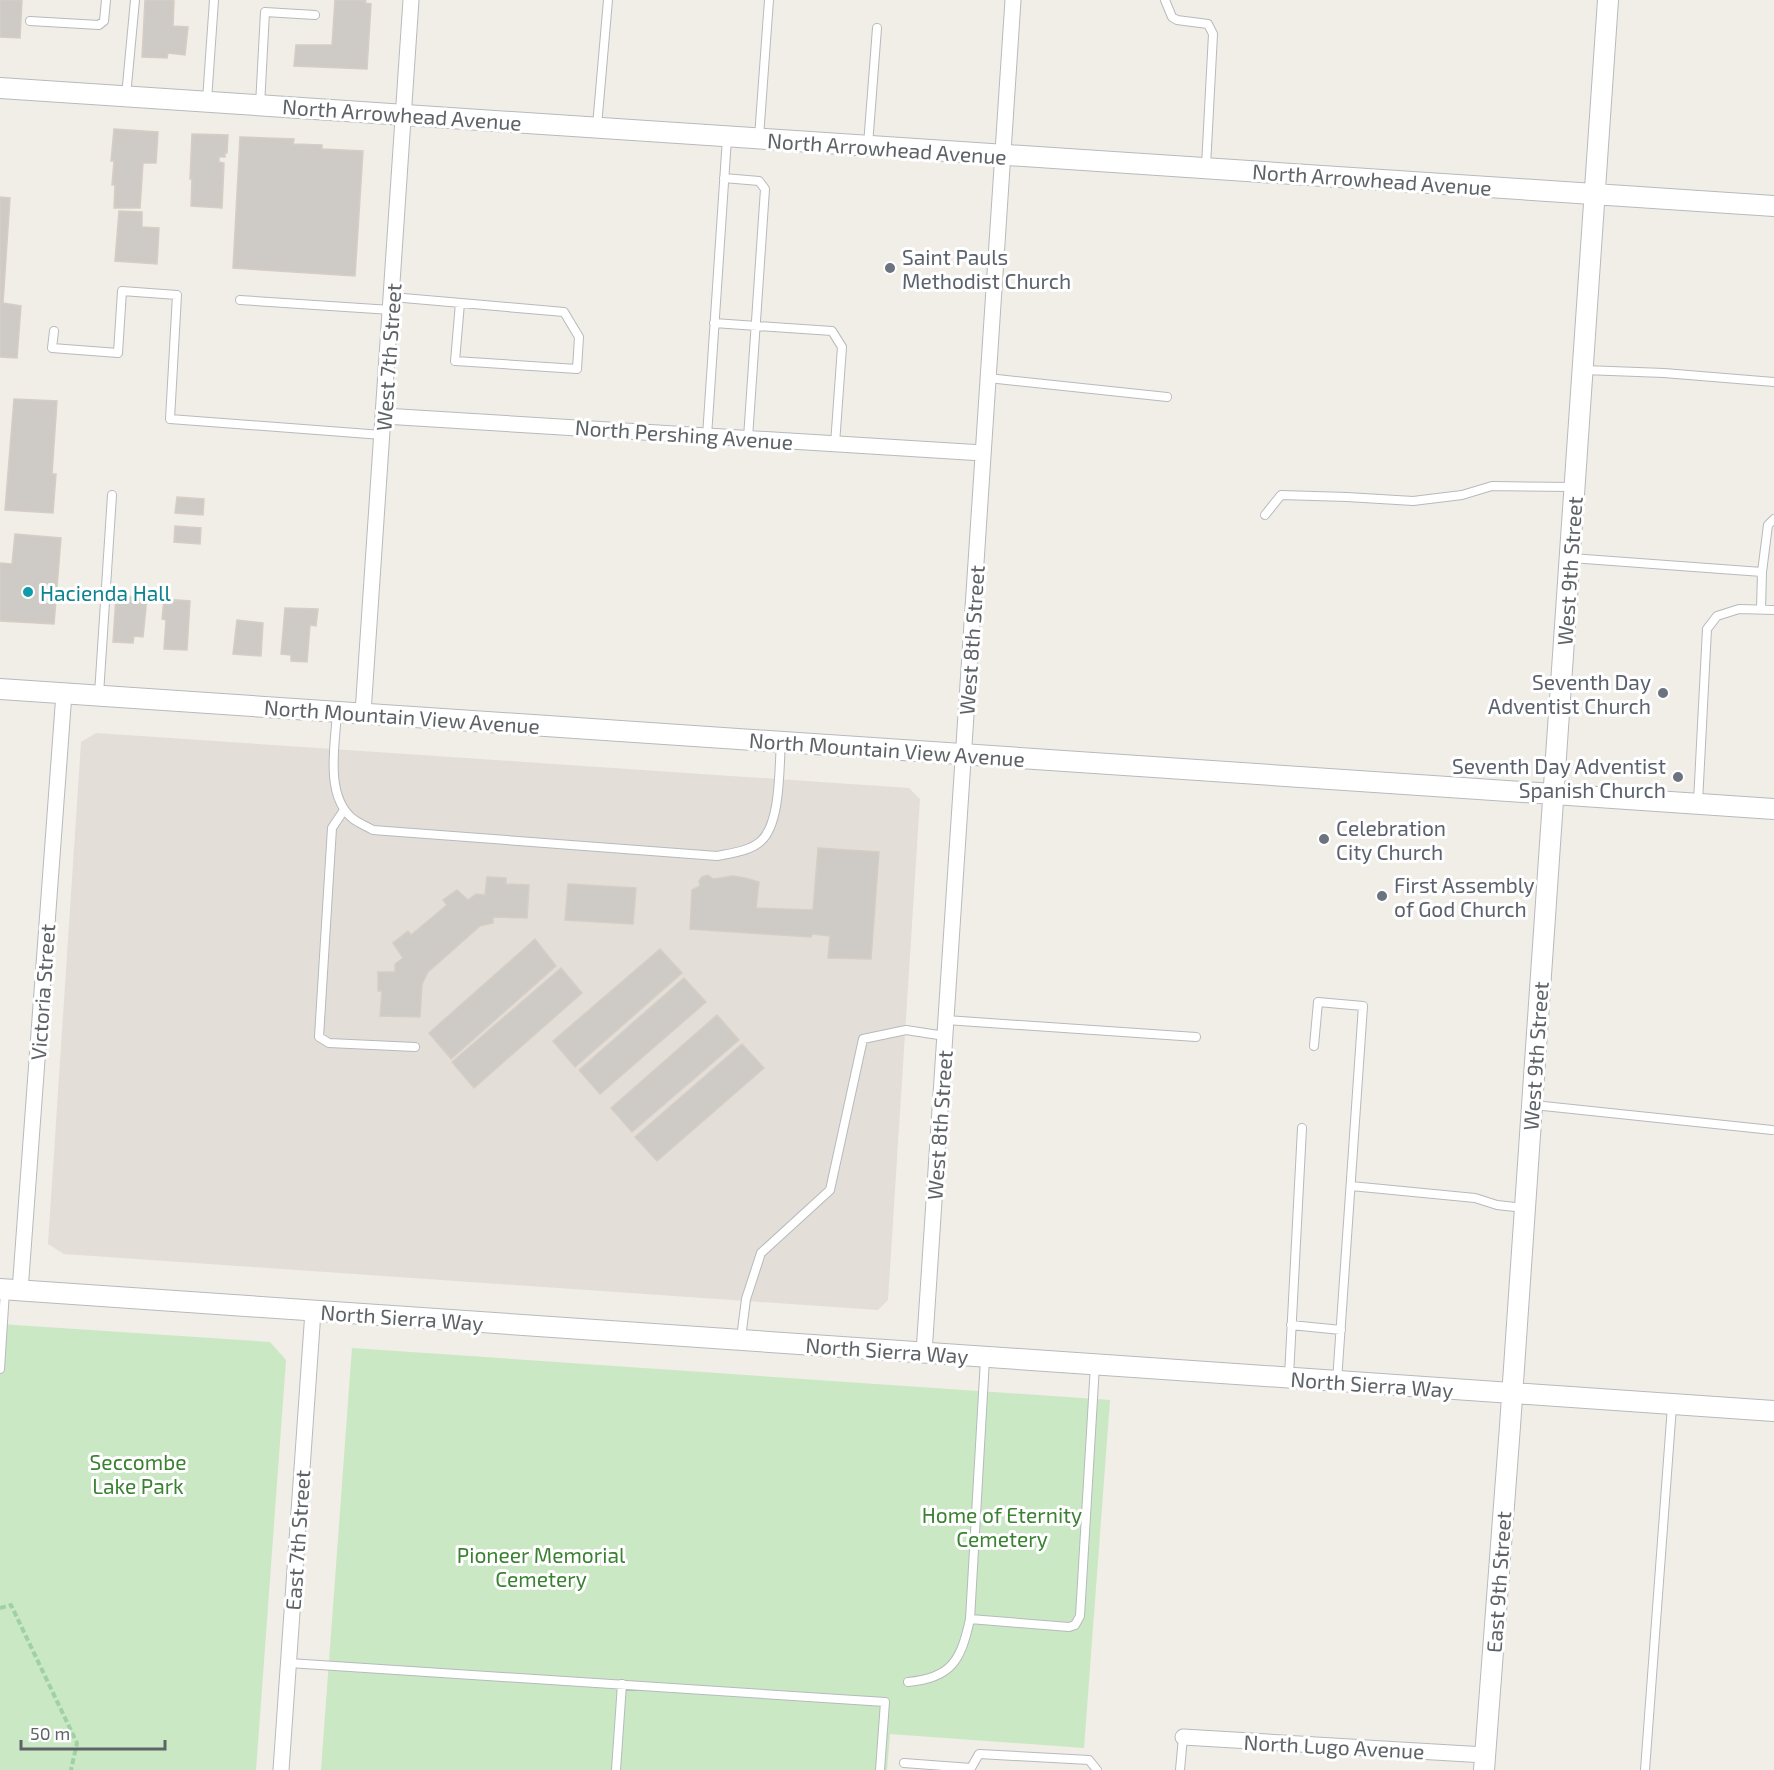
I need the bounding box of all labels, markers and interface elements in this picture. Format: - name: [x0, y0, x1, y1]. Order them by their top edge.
- street label: North Arrowhead Avenue: [281, 93, 523, 135]
- street label: North Arrowhead Avenue: [766, 127, 1008, 169]
- street label: North Arrowhead Avenue: [1251, 158, 1493, 200]
- place label: Saint Pauls Methodist Church: [902, 244, 1071, 293]
- marker: Saint Pauls Methodist Church: [883, 261, 897, 275]
- street label: West 7th Street: [370, 282, 406, 432]
- street label: North Pershing Avenue: [574, 414, 794, 454]
- street label: West 9th Street: [1551, 496, 1587, 646]
- street label: West 8th Street: [953, 564, 989, 716]
- place label: Hacienda Hall: [40, 580, 172, 605]
- marker: Hacienda Hall: [21, 585, 35, 599]
- place label: Seventh Day Adventist Church: [1488, 669, 1651, 718]
- marker: Seventh Day Adventist Church: [1656, 686, 1670, 700]
- street label: North Mountain View Avenue: [263, 694, 541, 738]
- street label: North Mountain View Avenue: [748, 727, 1026, 771]
- place label: Seventh Day Adventist Spanish Church: [1452, 753, 1666, 802]
- marker: Seventh Day Adventist Spanish Church: [1671, 770, 1685, 784]
- place label: Celebration City Church: [1336, 815, 1446, 864]
- marker: Celebration City Church: [1317, 832, 1331, 846]
- place label: First Assembly of God Church: [1394, 872, 1535, 921]
- marker: First Assembly of God Church: [1375, 889, 1389, 903]
- street label: Victoria Street: [25, 923, 59, 1061]
- street label: West 9th Street: [1517, 981, 1553, 1131]
- street label: West 8th Street: [921, 1049, 957, 1201]
- street label: North Sierra Way: [320, 1299, 484, 1335]
- street label: North Sierra Way: [805, 1332, 969, 1368]
- street label: North Sierra Way: [1290, 1366, 1454, 1402]
- park label: Seccombe Lake Park: [90, 1449, 186, 1498]
- street label: East 7th Street: [280, 1469, 314, 1611]
- park label: Home of Eternity Cemetery: [922, 1502, 1082, 1551]
- street label: East 9th Street: [1481, 1510, 1515, 1654]
- park label: Pioneer Memorial Cemetery: [457, 1542, 626, 1591]
- scale bar: [21, 1713, 165, 1751]
- text: 50 m: [30, 1722, 70, 1744]
- street label: North Lugo Avenue: [1243, 1729, 1425, 1763]

